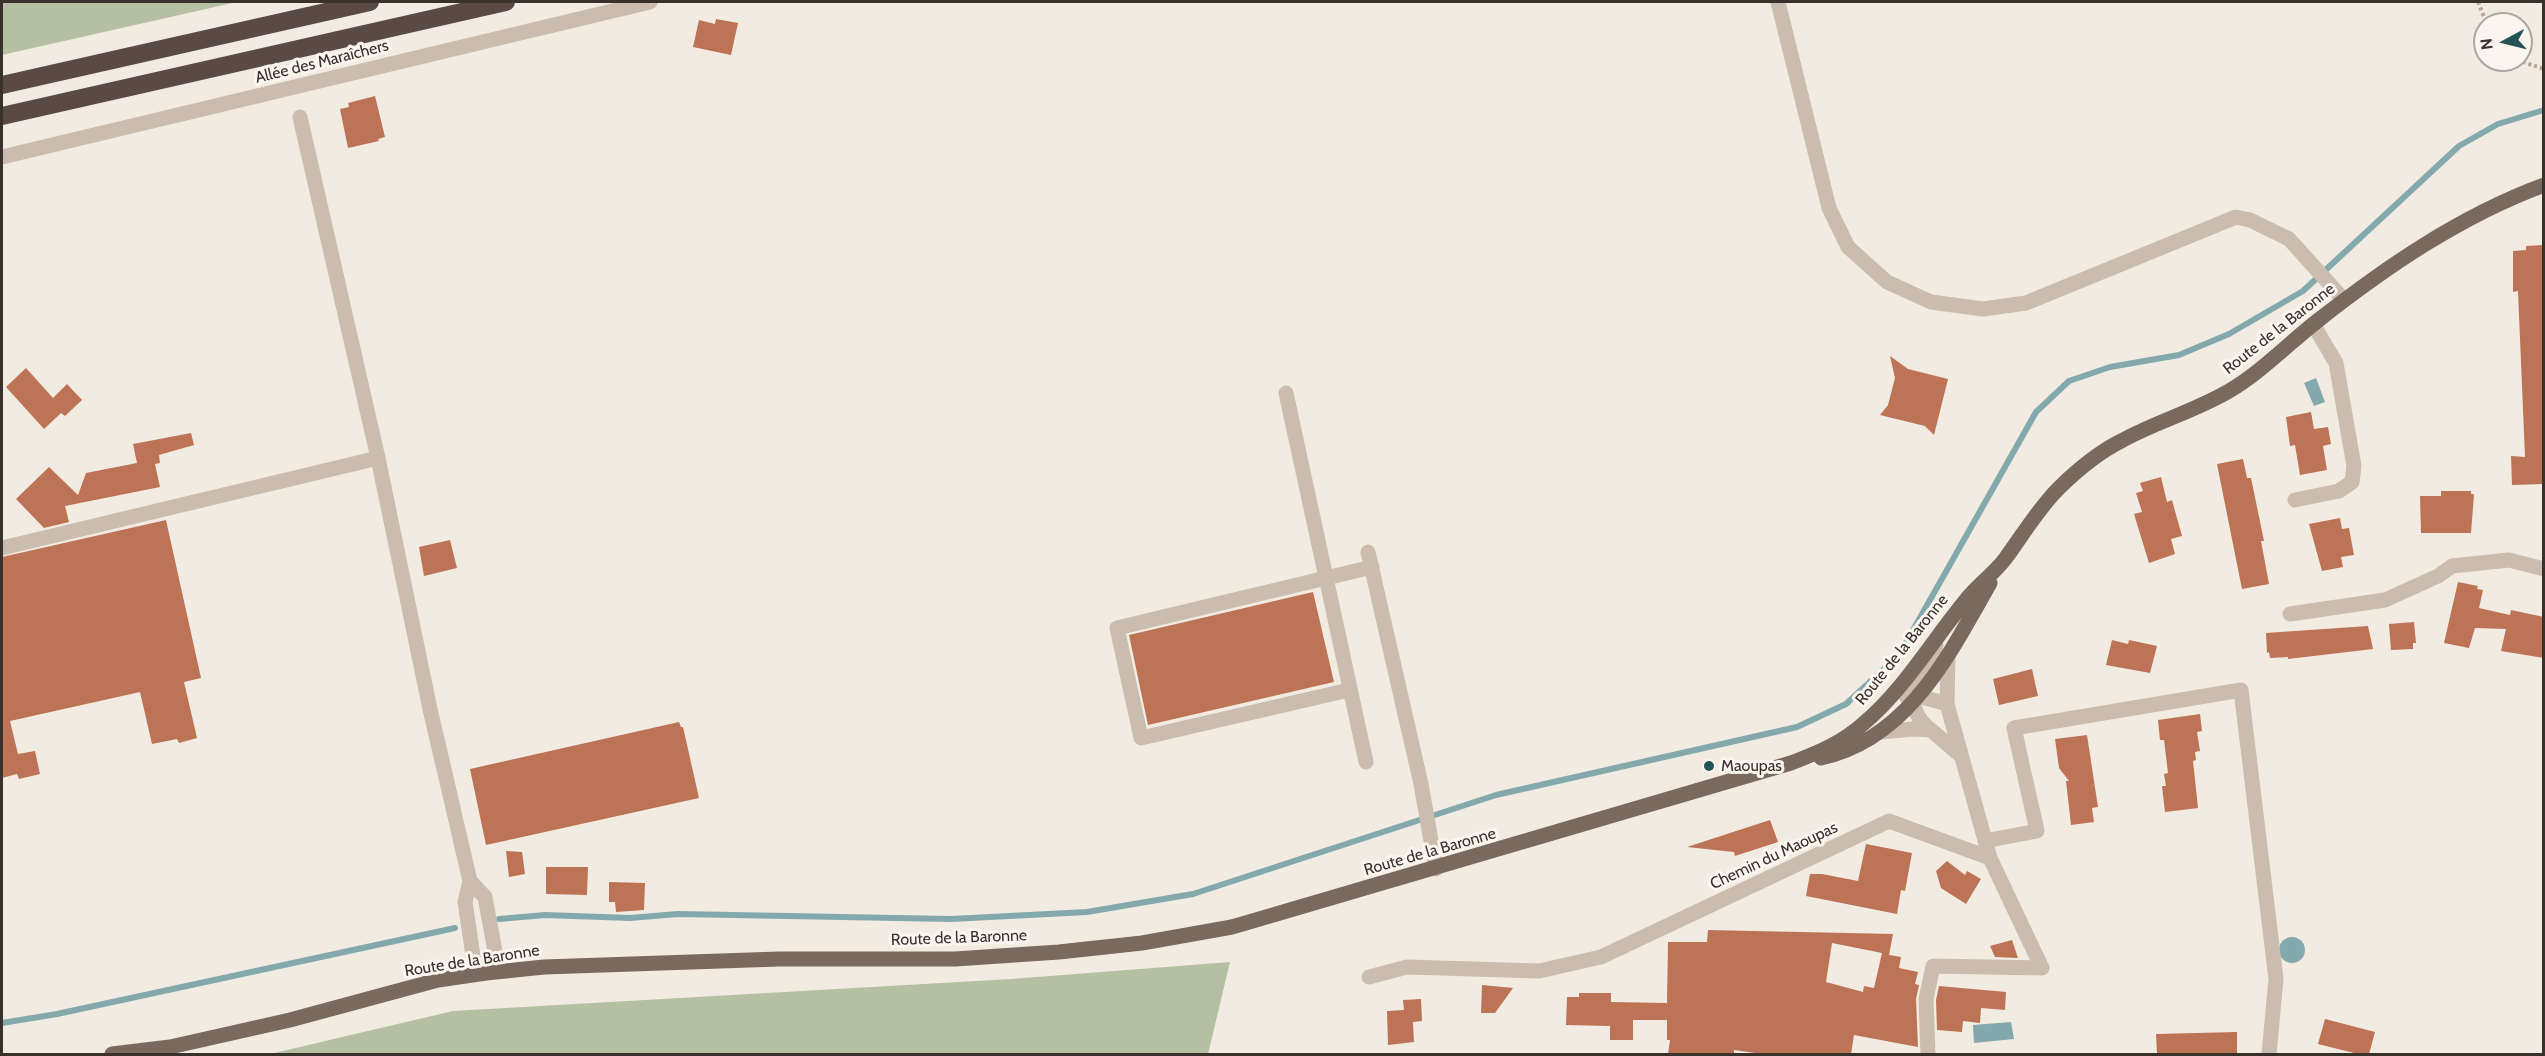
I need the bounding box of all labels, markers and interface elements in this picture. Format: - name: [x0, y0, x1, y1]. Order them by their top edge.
- north arrow: [2473, 12, 2533, 72]
- street label: Allée des Maraîchers: [253, 36, 391, 88]
- text: N: [2477, 37, 2497, 51]
- street label: Route de la Baronne: [2219, 279, 2339, 379]
- street label: Route de la Baronne: [1852, 591, 1952, 709]
- place label: Maoupas: [1721, 756, 1782, 776]
- marker: Maoupas: [1702, 759, 1716, 773]
- street label: Chemin du Maoupas: [1707, 818, 1841, 894]
- street label: Route de la Baronne: [1362, 824, 1498, 880]
- street label: Route de la Baronne: [891, 926, 1027, 950]
- street label: Route de la Baronne: [403, 941, 541, 981]

